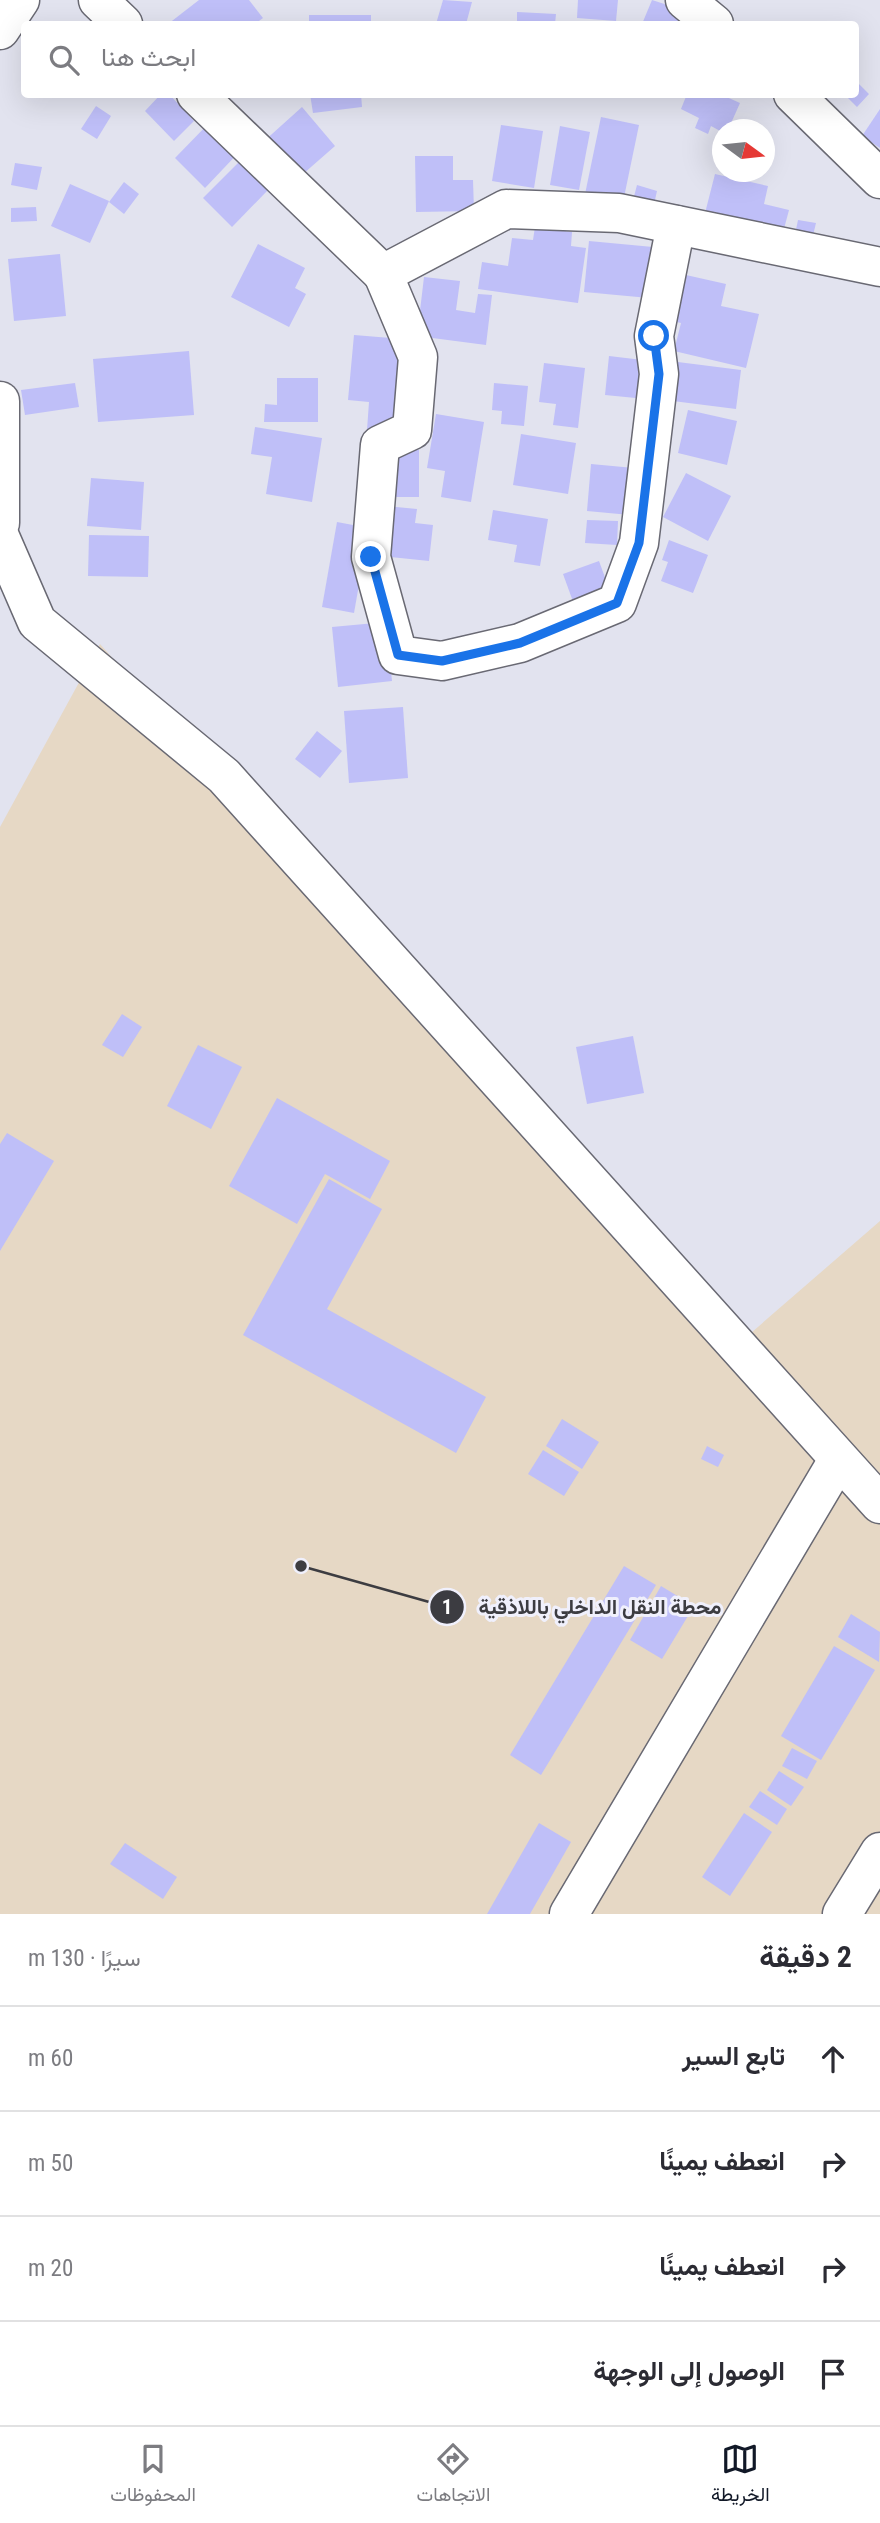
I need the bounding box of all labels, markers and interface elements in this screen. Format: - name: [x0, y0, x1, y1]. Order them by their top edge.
- search box: [21, 21, 859, 98]
- icon: search: [45, 41, 83, 79]
- text: ابحث هنا: [101, 42, 196, 72]
- north arrow: [712, 119, 775, 182]
- route start: [638, 320, 669, 351]
- route end: [355, 541, 386, 572]
- callout: محطة النقل الداخلي باللاذقية: [429, 1586, 735, 1628]
- text: 1: [442, 1595, 452, 1619]
- text: محطة النقل الداخلي باللاذقية: [479, 1595, 721, 1624]
- text: 2 دقيقة: [759, 1939, 852, 1974]
- text: سيرًا · 130 m: [28, 1945, 141, 1972]
- icon: ahead: [814, 2040, 852, 2078]
- text: تابع السير: [682, 2041, 785, 2071]
- text: 60 m: [28, 2045, 73, 2072]
- icon: right: [814, 2145, 852, 2183]
- text: انعطف يمينًا: [659, 2146, 785, 2176]
- text: 50 m: [28, 2150, 73, 2177]
- icon: right: [814, 2250, 852, 2288]
- text: انعطف يمينًا: [659, 2251, 785, 2281]
- text: 20 m: [28, 2255, 73, 2282]
- icon: arrive: [814, 2355, 852, 2393]
- text: الوصول إلى الوجهة: [593, 2356, 785, 2386]
- tab: المحفوظات: [110, 2440, 196, 2511]
- tab: الاتجاهات: [417, 2440, 490, 2511]
- tab: الخريطة: [711, 2440, 770, 2511]

